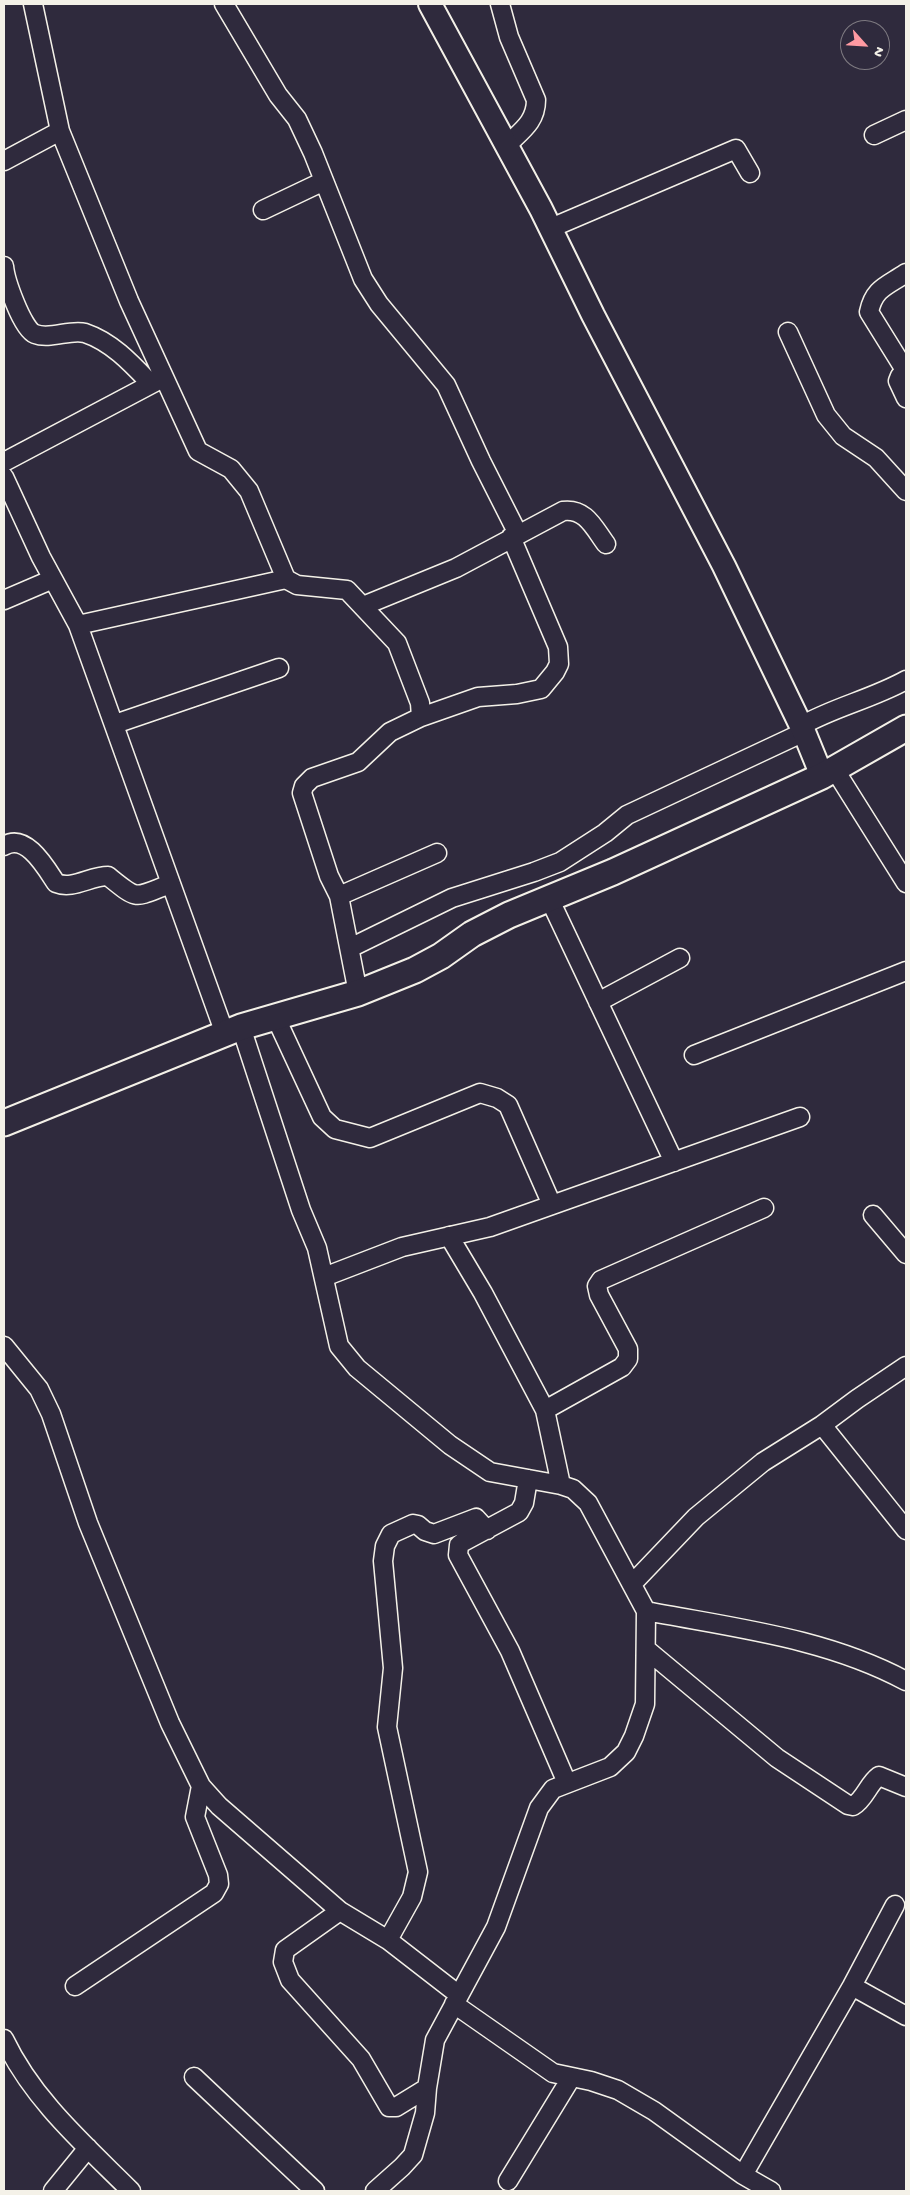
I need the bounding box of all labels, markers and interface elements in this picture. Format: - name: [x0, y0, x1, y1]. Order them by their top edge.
- north arrow: [840, 20, 890, 70]
- text: N: [868, 44, 888, 59]

